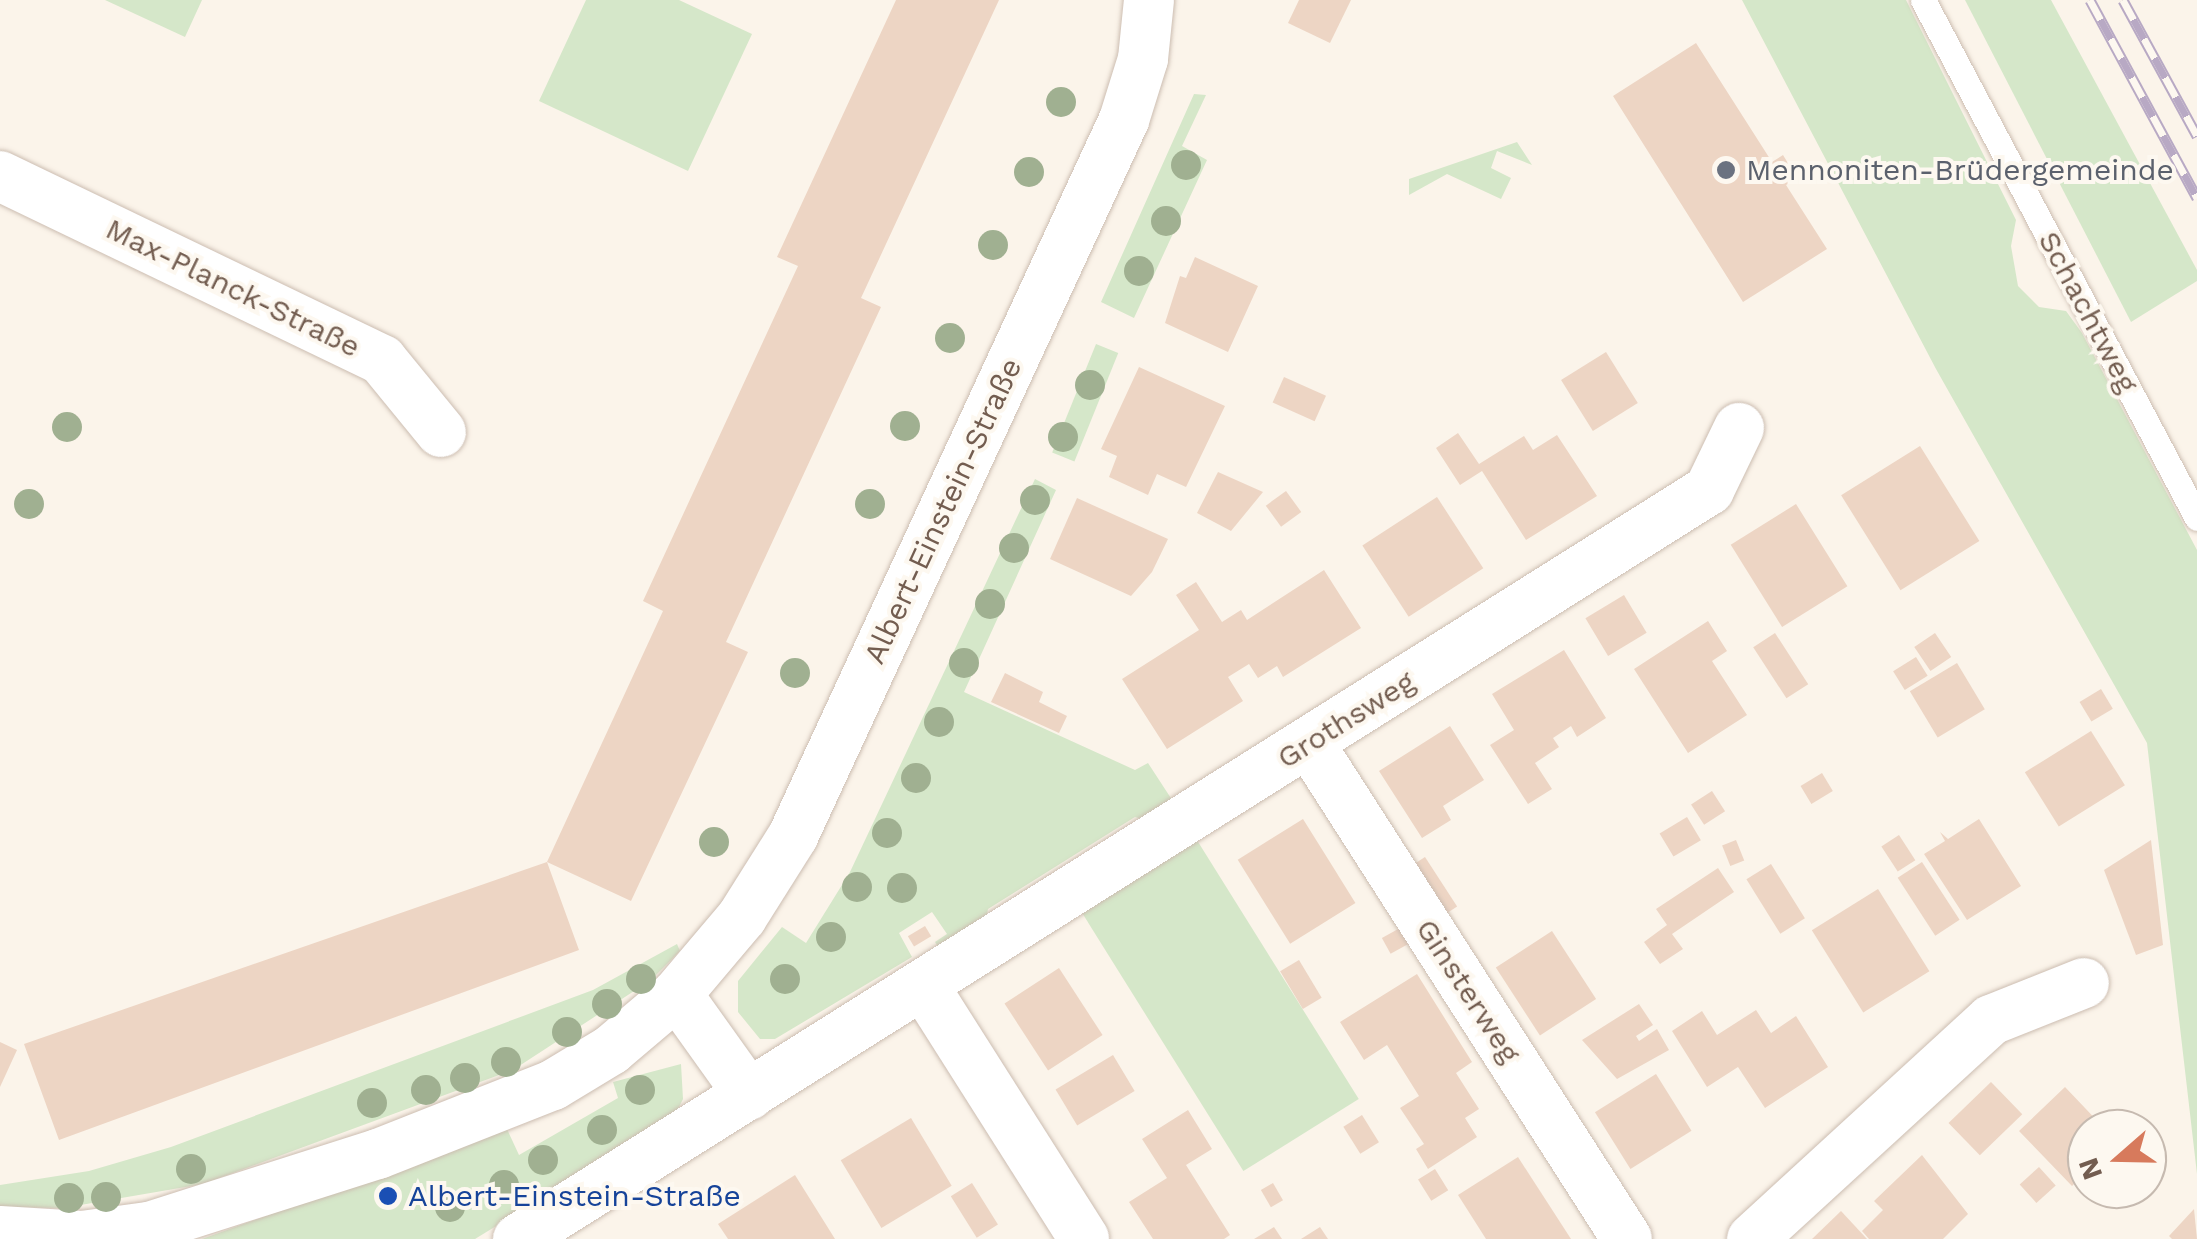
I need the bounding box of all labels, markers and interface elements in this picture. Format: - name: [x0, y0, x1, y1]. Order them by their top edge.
- place label: Mennoniten-Brüdergemeinde: [1746, 152, 2174, 188]
- marker: Mennoniten-Brüdergemeinde: [1715, 159, 1737, 181]
- street label: Max-Planck-Straße: [100, 211, 366, 365]
- street label: Schachtweg: [2031, 225, 2145, 399]
- street label: Albert-Einstein-Straße: [856, 353, 1030, 669]
- street label: Grothsweg: [1271, 664, 1421, 776]
- street label: Ginsterweg: [1408, 912, 1528, 1070]
- north arrow: [2067, 1109, 2167, 1209]
- text: N: [2071, 1153, 2109, 1184]
- place label: Albert-Einstein-Straße: [408, 1178, 741, 1214]
- marker: Albert-Einstein-Straße: [377, 1185, 399, 1207]

